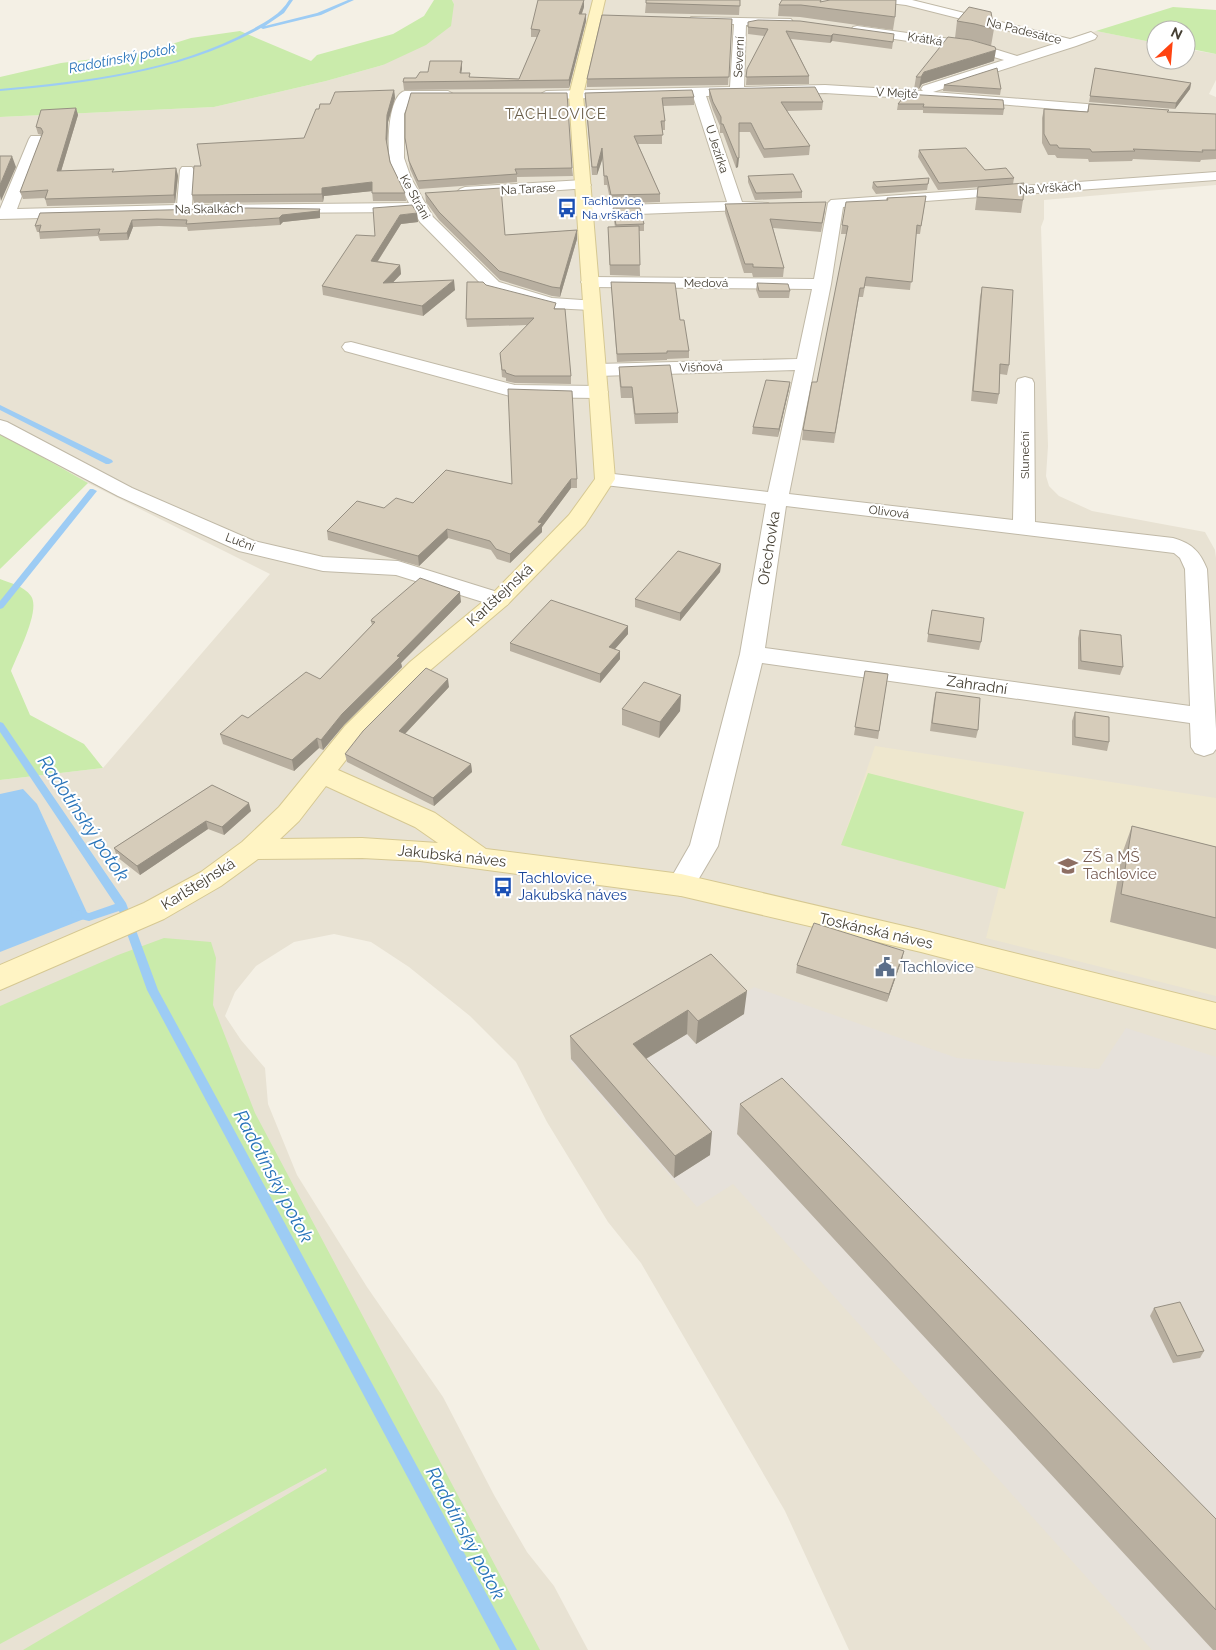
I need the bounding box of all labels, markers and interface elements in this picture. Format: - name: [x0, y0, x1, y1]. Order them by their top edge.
- street label: Na Padesátce: [985, 15, 1063, 47]
- north arrow: [1146, 20, 1196, 70]
- text: N: [1168, 24, 1185, 43]
- street label: Krátká: [906, 29, 944, 49]
- street label: Severní: [731, 36, 747, 78]
- water label: Radotínský potok: [67, 40, 177, 76]
- street label: V Mejtě: [876, 85, 918, 101]
- district label: TACHLOVICE: [505, 105, 607, 123]
- street label: U Jezírka: [703, 123, 731, 175]
- street label: Ke Stráni: [397, 172, 433, 222]
- street label: Na Vrškách: [1018, 179, 1082, 197]
- street label: Na Tarase: [500, 181, 556, 197]
- place label: Tachlovice, Na vrškách: [582, 194, 644, 222]
- bus stop icon: Tachlovice, Na vrškách: [556, 197, 578, 219]
- street label: Na Skalkách: [175, 201, 243, 217]
- street label: Medová: [684, 276, 728, 290]
- street label: Višňová: [679, 359, 723, 375]
- street label: Sluneční: [1018, 431, 1032, 479]
- street label: Olivová: [868, 503, 910, 521]
- street label: Ořechovka: [754, 510, 784, 586]
- street label: Luční: [223, 530, 257, 554]
- street label: Karlštejnská: [463, 560, 537, 630]
- street label: Zahradní: [945, 672, 1009, 698]
- water label: Radotínský potok: [34, 751, 134, 885]
- street label: Jakubská náves: [397, 841, 507, 871]
- place label: ZŠ a MŠ Tachlovice: [1083, 847, 1157, 883]
- street label: Karlštejnská: [158, 854, 238, 914]
- school or university icon: ZŠ a MŠ Tachlovice: [1057, 855, 1079, 877]
- place label: Tachlovice, Jakubská náves: [518, 869, 627, 904]
- bus stop icon: Tachlovice, Jakubská náves: [492, 876, 514, 898]
- street label: Toskánská náves: [817, 909, 935, 953]
- public building icon: Tachlovice: [874, 956, 896, 978]
- place label: Tachlovice: [900, 958, 974, 976]
- water label: Radotínský potok: [230, 1106, 318, 1246]
- water label: Radotínský potok: [422, 1463, 510, 1603]

